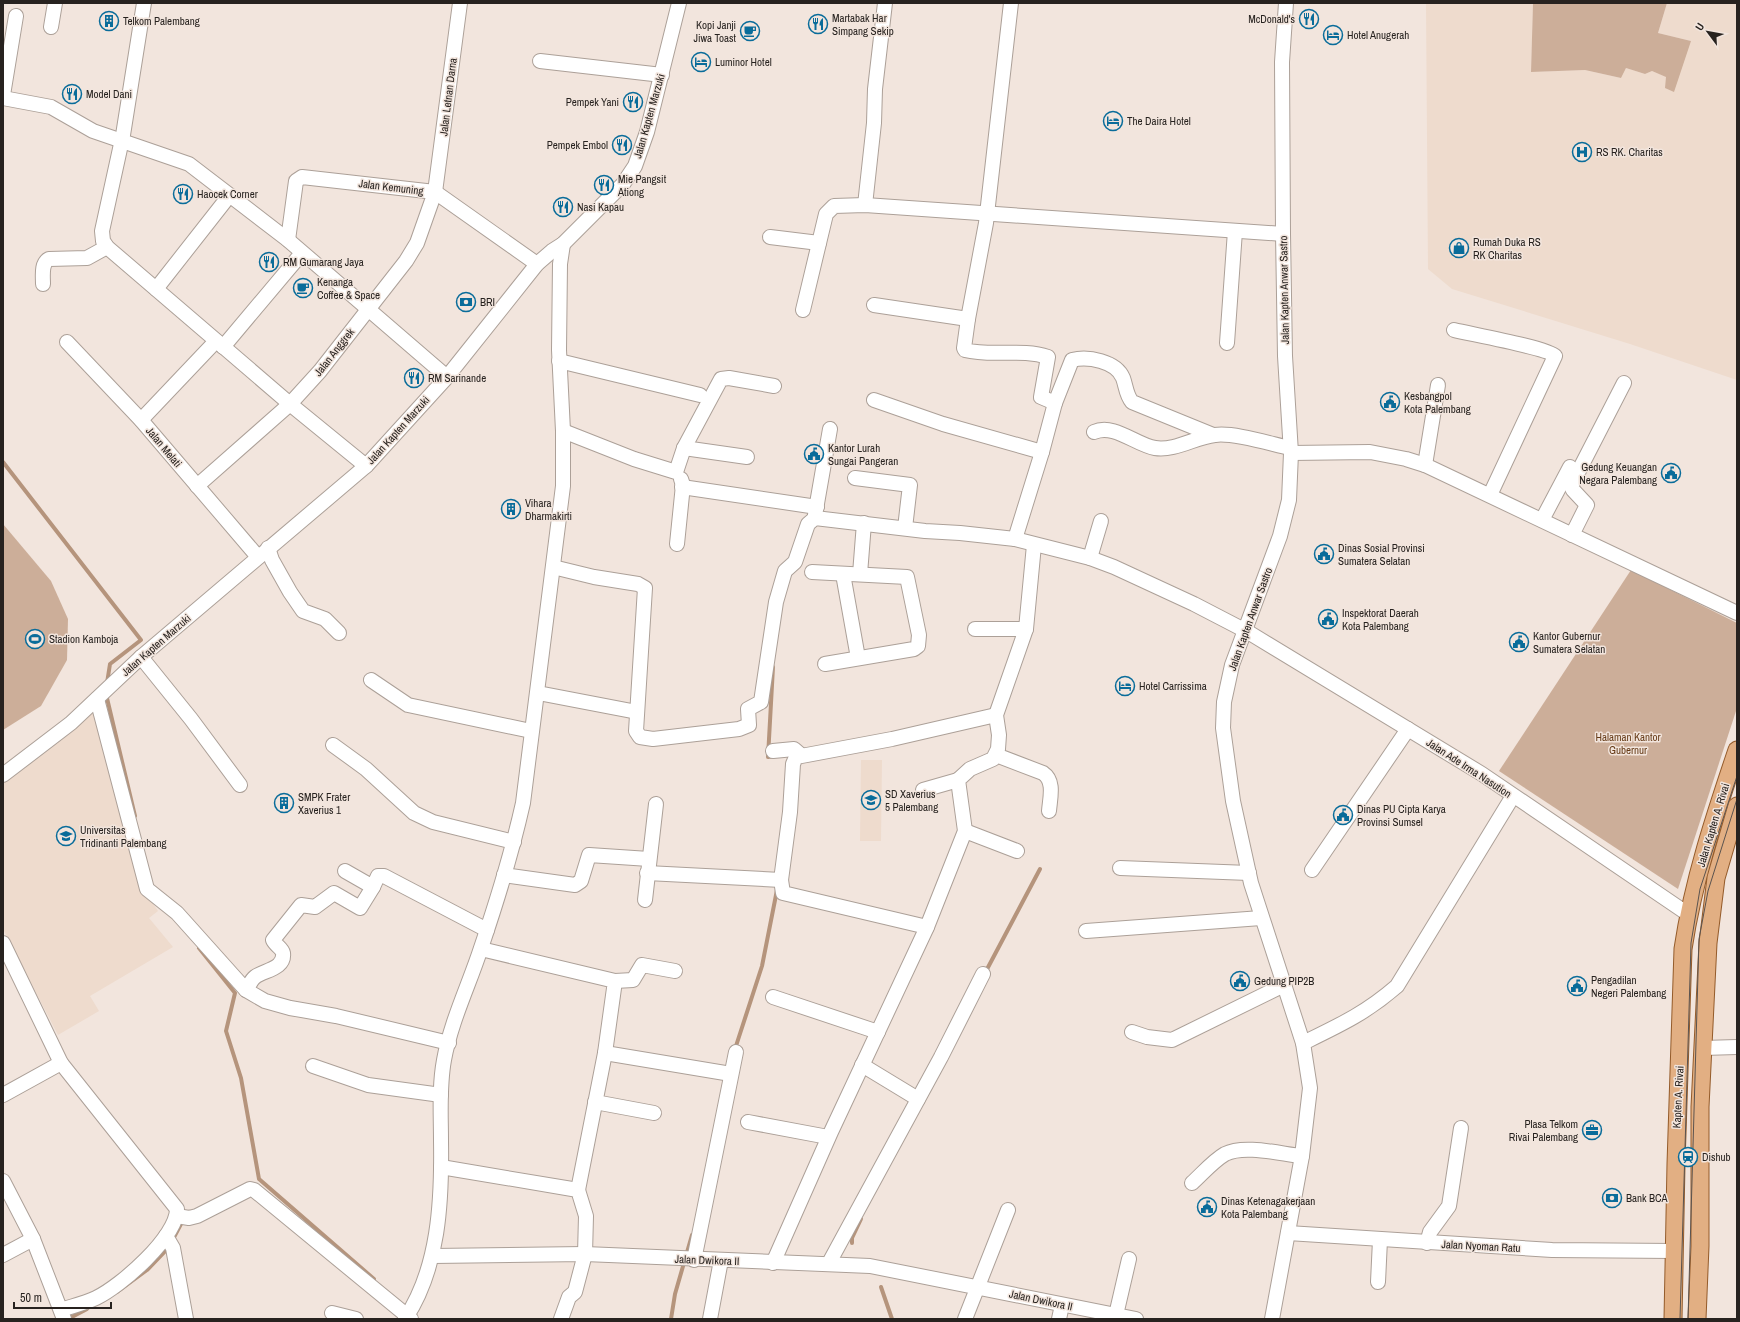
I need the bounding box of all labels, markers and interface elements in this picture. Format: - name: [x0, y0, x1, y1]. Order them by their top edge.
- restaurant icon: McDonald's: [1298, 8, 1320, 30]
- building icon: Telkom Palembang: [98, 10, 120, 32]
- place label: Martabak Har Simpang Sekip: [832, 11, 894, 38]
- place label: McDonald's: [1248, 12, 1295, 26]
- north arrow: [1688, 12, 1728, 52]
- restaurant icon: Martabak Har Simpang Sekip: [807, 13, 829, 35]
- place label: Telkom Palembang: [123, 14, 200, 28]
- place label: Kopi Janji Jiwa Toast: [694, 18, 736, 45]
- cafe icon: Kopi Janji Jiwa Toast: [739, 20, 761, 42]
- text: U: [1692, 20, 1707, 33]
- hotel icon: Hotel Anugerah: [1322, 24, 1344, 46]
- place label: Hotel Anugerah: [1347, 28, 1409, 42]
- hotel icon: Luminor Hotel: [690, 51, 712, 73]
- place label: Luminor Hotel: [715, 55, 772, 69]
- street label: Jalan Letnan Darna: [436, 57, 460, 137]
- street label: Jalan Kapten Marzuki: [630, 72, 668, 160]
- restaurant icon: Model Dani: [61, 83, 83, 105]
- place label: Model Dani: [86, 87, 132, 101]
- restaurant icon: Pempek Yani: [622, 91, 644, 113]
- place label: Pempek Yani: [566, 95, 619, 109]
- hotel icon: The Daira Hotel: [1102, 110, 1124, 132]
- place label: The Daira Hotel: [1127, 114, 1191, 128]
- restaurant icon: Pempek Embol: [611, 134, 633, 156]
- place label: Pempek Embol: [547, 138, 608, 152]
- hospital icon: RS RK. Charitas: [1571, 141, 1593, 163]
- place label: RS RK. Charitas: [1596, 145, 1663, 159]
- place label: Mie Pangsit Ationg: [617, 172, 667, 199]
- restaurant icon: Mie Pangsit Ationg: [593, 174, 615, 196]
- street label: Jalan Kemuning: [358, 176, 424, 198]
- restaurant icon: Haocek Corner: [172, 183, 194, 205]
- place label: Haocek Corner: [197, 187, 258, 201]
- restaurant icon: Nasi Kapau: [552, 196, 574, 218]
- place label: Nasi Kapau: [577, 200, 624, 214]
- street label: Jalan Kapten Anwar Sastro: [1276, 235, 1292, 345]
- place label: Rumah Duka RS RK Charitas: [1473, 235, 1541, 262]
- shop icon: Rumah Duka RS RK Charitas: [1448, 237, 1470, 259]
- restaurant icon: RM Gumarang Jaya: [258, 251, 280, 273]
- place label: RM Gumarang Jaya: [283, 255, 364, 269]
- place label: Kenanga Coffee & Space: [317, 275, 380, 302]
- cafe icon: Kenanga Coffee & Space: [292, 277, 314, 299]
- bank icon: BRI: [455, 291, 477, 313]
- place label: BRI: [480, 295, 495, 309]
- street label: Jalan Anggrek: [311, 325, 357, 379]
- restaurant icon: RM Sarinande: [403, 367, 425, 389]
- place label: RM Sarinande: [428, 371, 486, 385]
- place label: Kesbangpol Kota Palembang: [1404, 389, 1471, 416]
- public building icon: Kesbangpol Kota Palembang: [1379, 391, 1401, 413]
- street label: Jalan Kapten Marzuki: [364, 393, 432, 467]
- street label: Jalan Melati: [143, 424, 185, 470]
- place label: Kantor Lurah Sungai Pangeran: [828, 441, 898, 468]
- public building icon: Kantor Lurah Sungai Pangeran: [803, 443, 825, 465]
- place label: Gedung Keuangan Negara Palembang: [1579, 460, 1657, 487]
- public building icon: Gedung Keuangan Negara Palembang: [1660, 462, 1682, 484]
- place label: Vihara Dharmakirti: [525, 496, 572, 523]
- building icon: Vihara Dharmakirti: [500, 498, 522, 520]
- place label: Dinas Sosial Provinsi Sumatera Selatan: [1338, 541, 1425, 568]
- public building icon: Dinas Sosial Provinsi Sumatera Selatan: [1313, 543, 1335, 565]
- street label: Jalan Kapten Anwar Sastro: [1225, 565, 1275, 673]
- place label: Inspektorat Daerah Kota Palembang: [1342, 606, 1419, 633]
- public building icon: Inspektorat Daerah Kota Palembang: [1317, 608, 1339, 630]
- street label: Jalan Kapten Marzuki: [118, 611, 194, 679]
- sports icon: Stadion Kamboja: [24, 628, 46, 650]
- place label: Kantor Gubernur Sumatera Selatan: [1533, 629, 1605, 656]
- public building icon: Kantor Gubernur Sumatera Selatan: [1508, 631, 1530, 653]
- place label: Stadion Kamboja: [49, 632, 118, 646]
- hotel icon: Hotel Carrissima: [1114, 675, 1136, 697]
- place label: Hotel Carrissima: [1139, 679, 1207, 693]
- park label: Halaman Kantor Gubernur: [1595, 730, 1661, 757]
- street label: Jalan Ade Irma Nasution: [1424, 735, 1514, 801]
- street label: Jalan Kapten A. Rivai: [1694, 781, 1732, 869]
- place label: SD Xaverius 5 Palembang: [885, 787, 938, 814]
- school or university icon: SD Xaverius 5 Palembang: [860, 789, 882, 811]
- place label: SMPK Frater Xaverius 1: [298, 790, 350, 817]
- building icon: SMPK Frater Xaverius 1: [273, 792, 295, 814]
- place label: Dinas PU Cipta Karya Provinsi Sumsel: [1357, 802, 1446, 829]
- public building icon: Dinas PU Cipta Karya Provinsi Sumsel: [1332, 804, 1354, 826]
- place label: Universitas Tridinanti Palembang: [80, 823, 166, 850]
- school or university icon: Universitas Tridinanti Palembang: [55, 825, 77, 847]
- public building icon: Gedung PIP2B: [1229, 970, 1251, 992]
- place label: Pengadilan Negeri Palembang: [1591, 973, 1666, 1000]
- place label: Gedung PIP2B: [1254, 974, 1314, 988]
- public building icon: Pengadilan Negeri Palembang: [1566, 975, 1588, 997]
- street label: Kapten A. Rivai: [1669, 1065, 1687, 1129]
- place label: Plasa Telkom Rivai Palembang: [1509, 1117, 1578, 1144]
- office icon: Plasa Telkom Rivai Palembang: [1581, 1119, 1603, 1141]
- station icon: Dishub: [1677, 1146, 1699, 1168]
- place label: Dishub: [1702, 1150, 1731, 1164]
- bank icon: Bank BCA: [1601, 1187, 1623, 1209]
- place label: Bank BCA: [1626, 1191, 1669, 1205]
- place label: Dinas Ketenagakerjaan Kota Palembang: [1221, 1194, 1315, 1221]
- public building icon: Dinas Ketenagakerjaan Kota Palembang: [1196, 1196, 1218, 1218]
- street label: Jalan Nyoman Ratu: [1441, 1237, 1521, 1255]
- street label: Jalan Dwikora II: [674, 1252, 740, 1268]
- scale bar: [14, 1284, 111, 1310]
- street label: Jalan Dwikora II: [1008, 1286, 1074, 1314]
- text: 50 m: [20, 1290, 42, 1306]

